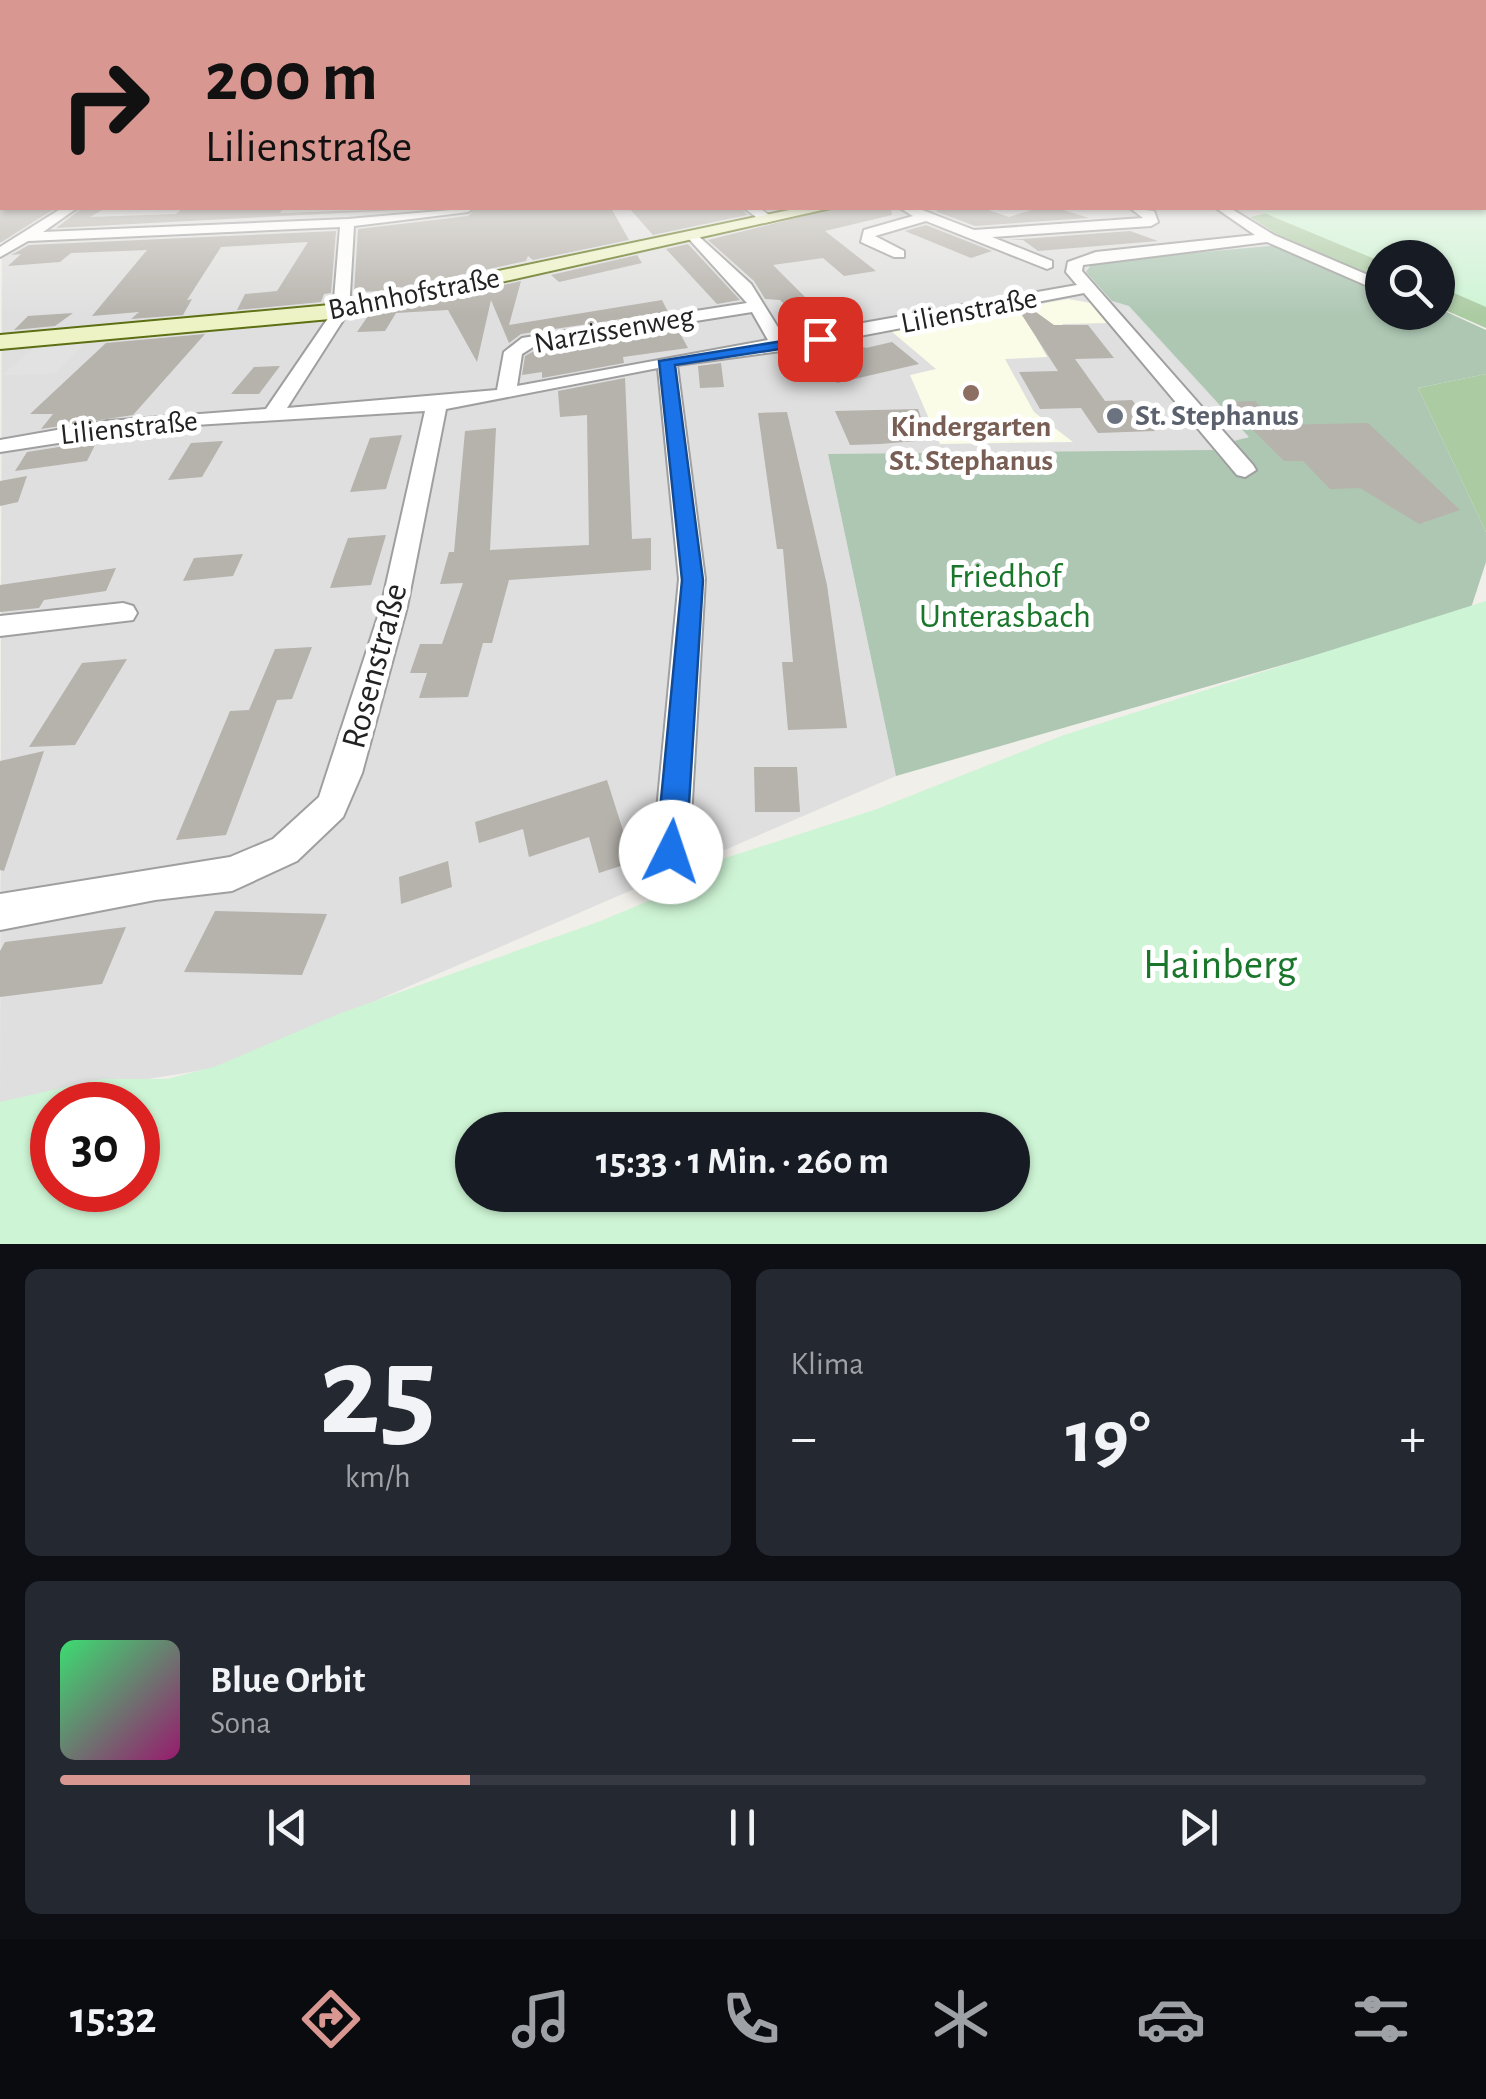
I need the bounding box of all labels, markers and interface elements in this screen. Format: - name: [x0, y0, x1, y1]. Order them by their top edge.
- icon: right: [40, 40, 170, 170]
- text: 200 m: [205, 43, 378, 113]
- text: Lilienstraße: [205, 125, 412, 170]
- map controls: [1365, 240, 1455, 330]
- button: search: [1365, 240, 1455, 330]
- street label: Bahnhofstraße: [326, 263, 502, 325]
- street label: Lilienstraße: [898, 283, 1040, 339]
- pin: [778, 297, 863, 382]
- street label: Narzissenweg: [532, 301, 697, 359]
- icon: arrive: [793, 312, 848, 367]
- marker: Kindergarten St. Stephanus: [960, 382, 982, 404]
- place label: St. Stephanus: [1135, 401, 1299, 431]
- marker: St. Stephanus: [1104, 405, 1126, 427]
- street label: Lilienstraße: [59, 406, 199, 450]
- place label: Kindergarten St. Stephanus: [889, 412, 1053, 476]
- park label: Friedhof Unterasbach: [919, 559, 1091, 634]
- street label: Rosenstraße: [336, 580, 414, 752]
- position arrow: [619, 800, 723, 904]
- park label: Hainberg: [1143, 944, 1298, 986]
- speed limit sign: 30: [30, 1082, 160, 1212]
- text: 15:33 · 1 Min. · 260 m: [596, 1143, 889, 1181]
- text: 25: [319, 1328, 436, 1458]
- text: Klima: [791, 1348, 864, 1380]
- text: 19°: [1066, 1401, 1151, 1476]
- text: −: [791, 1411, 817, 1466]
- text: +: [1400, 1411, 1426, 1466]
- text: km/h: [345, 1461, 411, 1493]
- text: Blue Orbit: [210, 1662, 365, 1700]
- text: Sona: [210, 1707, 271, 1739]
- icon: previous: [260, 1800, 315, 1855]
- icon: pause: [715, 1800, 770, 1855]
- icon: next: [1171, 1800, 1226, 1855]
- icon: directions: [296, 1984, 366, 2054]
- icon: music: [506, 1984, 576, 2054]
- icon: phone: [716, 1984, 786, 2054]
- icon: climate: [926, 1984, 996, 2054]
- icon: car: [1136, 1984, 1206, 2054]
- icon: filters: [1346, 1984, 1416, 2054]
- text: 15:32: [70, 1996, 157, 2041]

